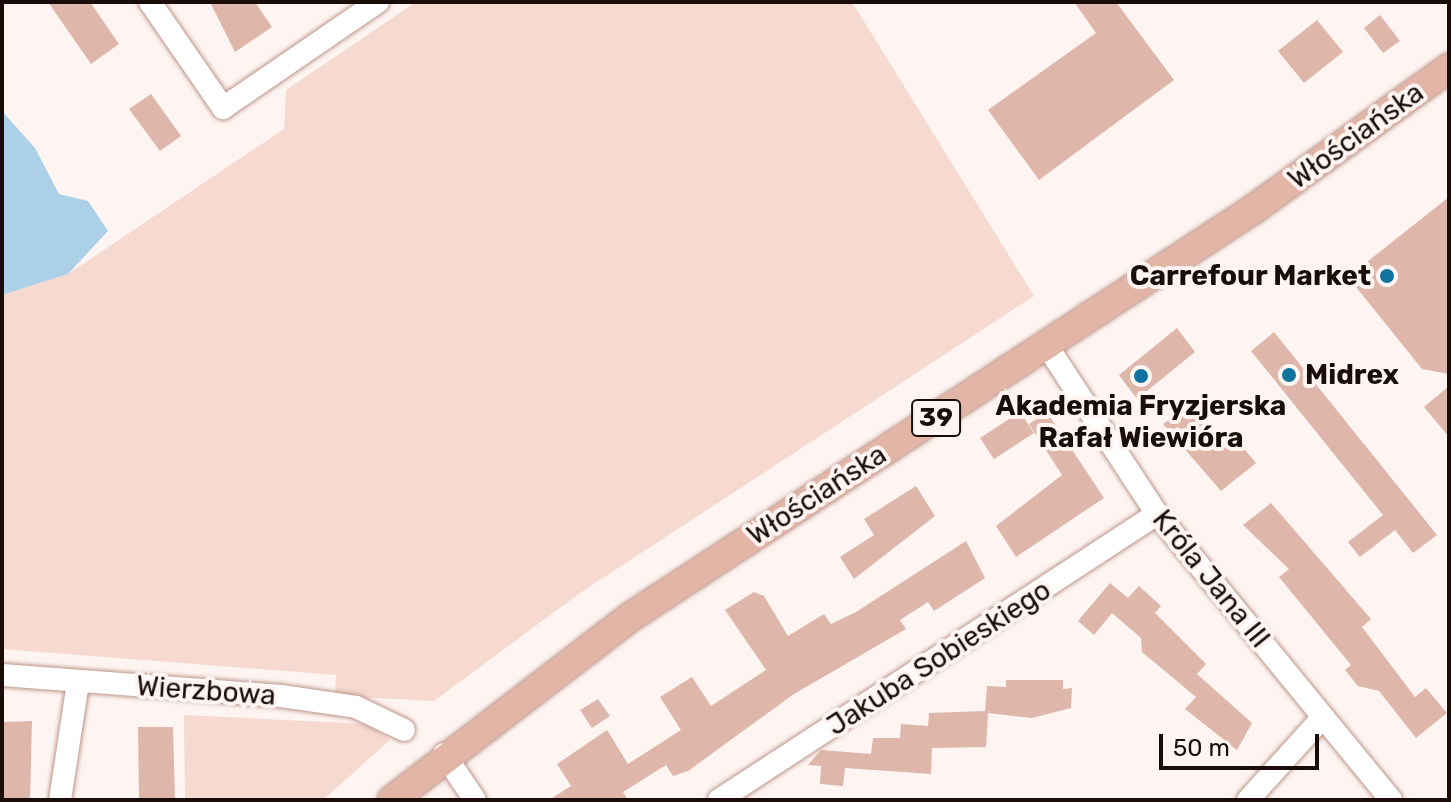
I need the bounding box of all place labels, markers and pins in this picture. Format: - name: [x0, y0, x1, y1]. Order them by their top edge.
- place label: Carrefour Market: [1129, 259, 1371, 293]
- marker: Carrefour Market: [1378, 267, 1396, 285]
- place label: Midrex: [1305, 358, 1399, 392]
- marker: Midrex: [1280, 366, 1298, 384]
- marker: Akademia Fryzjerska Rafał Wiewióra: [1132, 367, 1150, 385]
- place label: Akademia Fryzjerska Rafał Wiewióra: [996, 389, 1286, 455]

